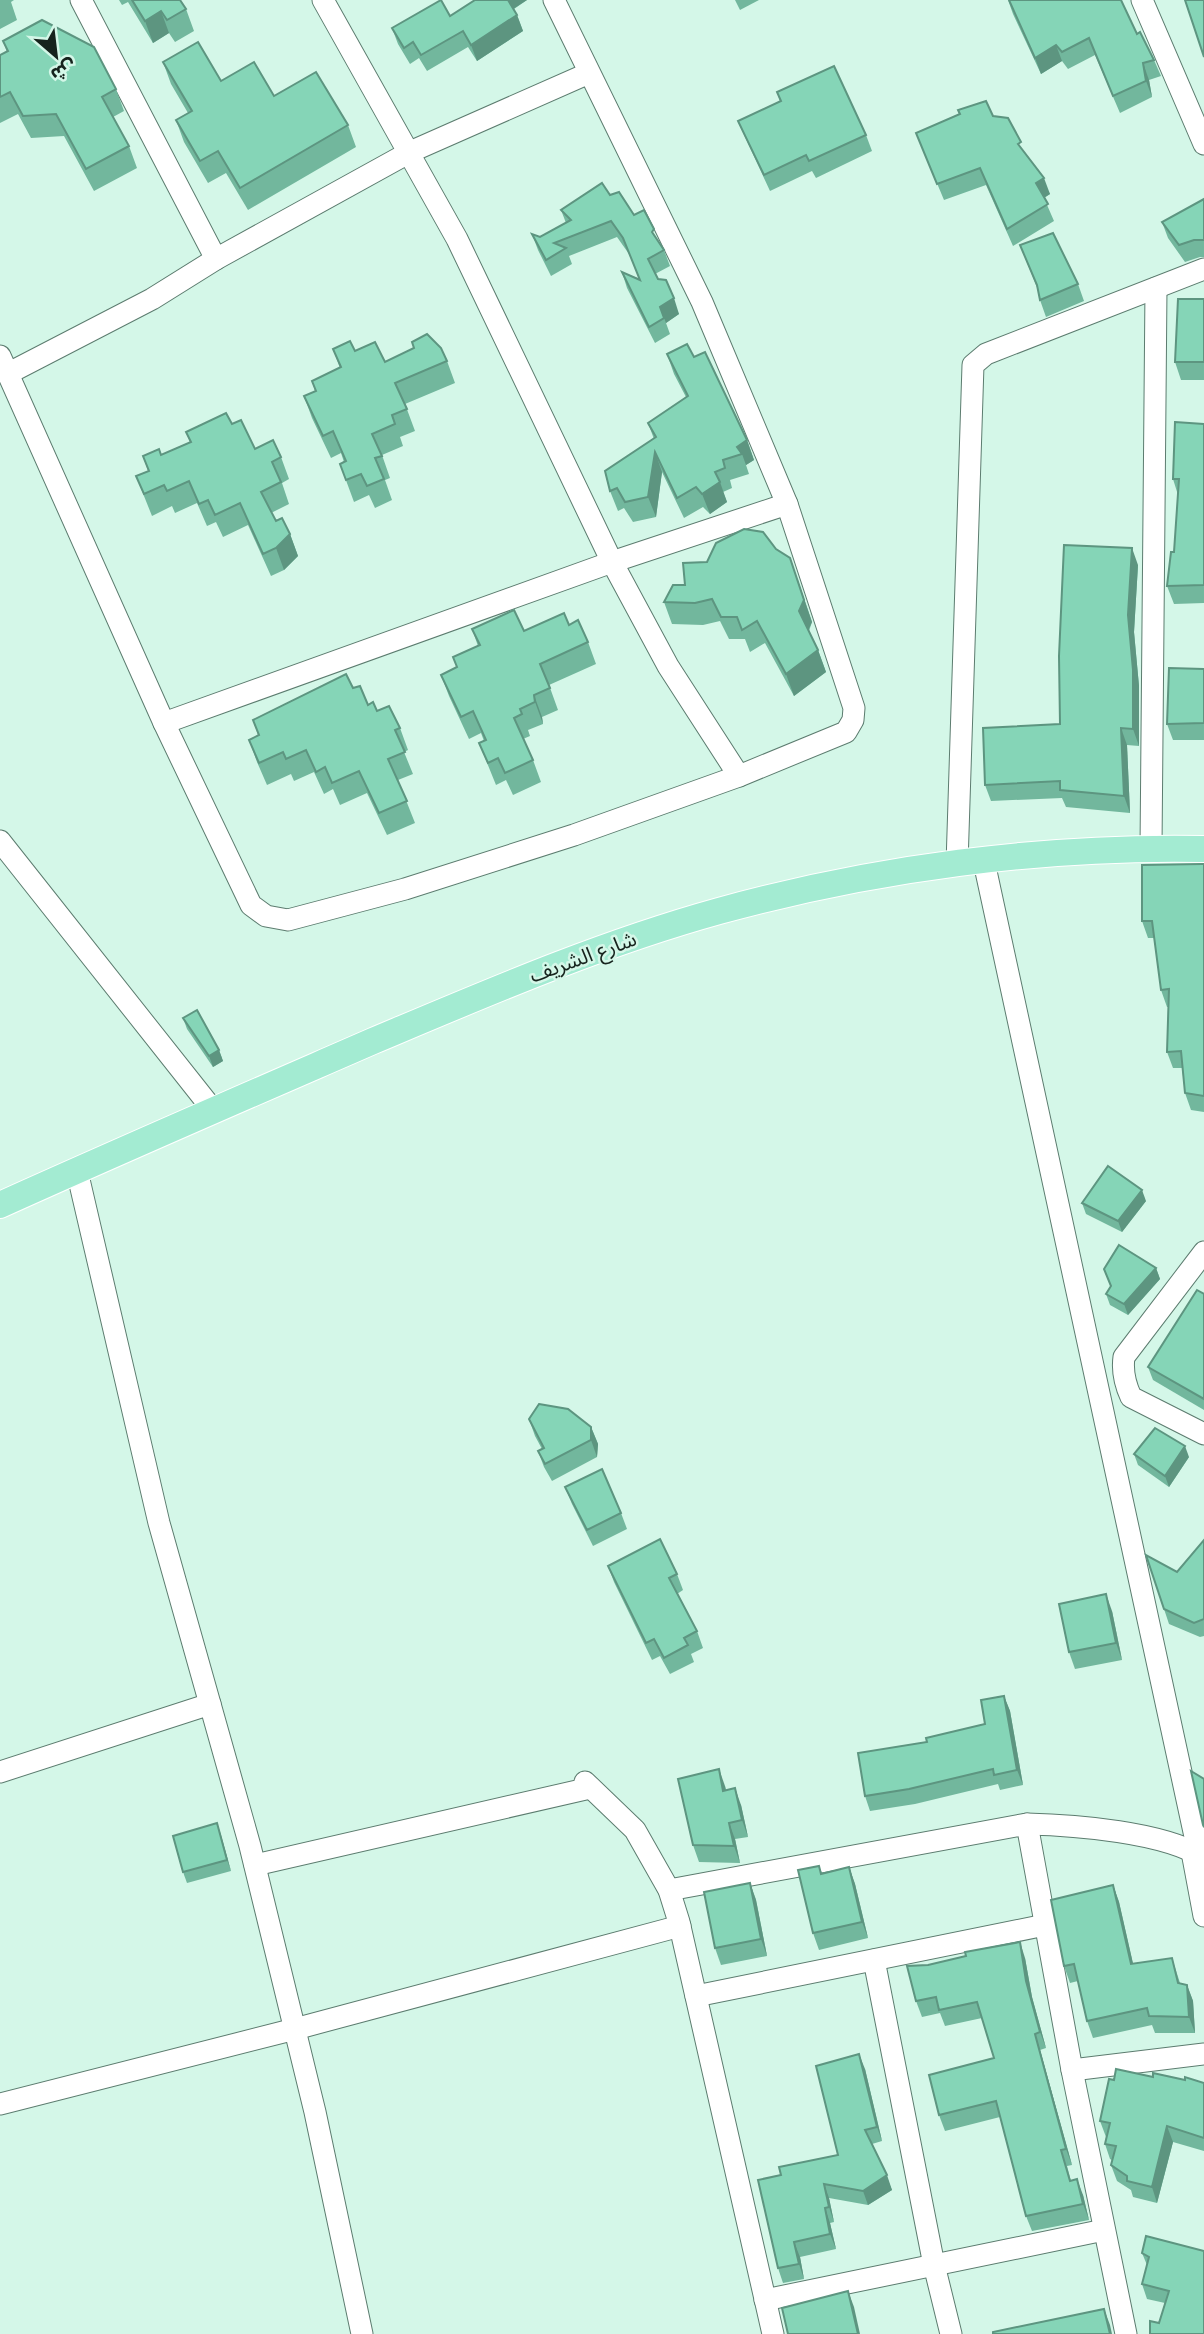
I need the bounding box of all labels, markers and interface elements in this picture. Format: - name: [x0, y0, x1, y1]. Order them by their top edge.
- north arrow: [21, 21, 91, 91]
- text: ش: [47, 54, 81, 88]
- street label: شارع الشريف: [526, 925, 641, 990]

